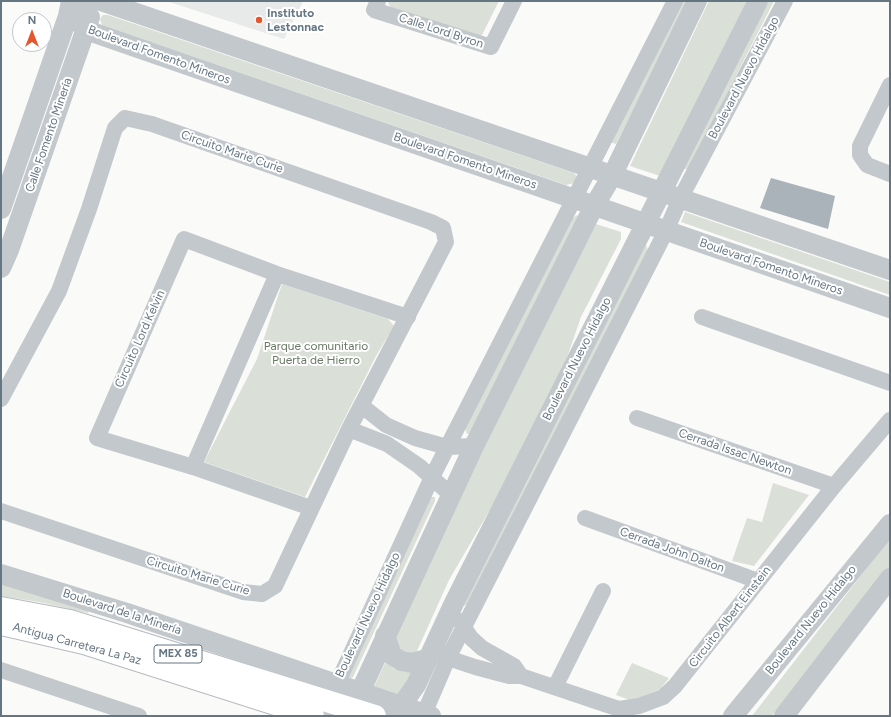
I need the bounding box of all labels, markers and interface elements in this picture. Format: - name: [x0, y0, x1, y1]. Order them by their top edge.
- place label: Instituto Lestonnac: [267, 6, 324, 34]
- street label: Calle Lord Byron: [397, 11, 485, 51]
- north arrow: [12, 12, 52, 52]
- text: N: [28, 14, 36, 27]
- street label: Boulevard Nuevo Hidalgo: [706, 14, 782, 142]
- marker: Instituto Lestonnac: [254, 15, 264, 25]
- street label: Boulevard Fomento Mineros: [86, 23, 232, 87]
- street label: Calle Fomento Minería: [23, 76, 75, 194]
- street label: Circuito Marie Curie: [179, 128, 285, 176]
- street label: Boulevard Fomento Mineros: [392, 130, 538, 192]
- street label: Boulevard Fomento Mineros: [698, 236, 844, 298]
- street label: Circuito Lord Kelvin: [112, 288, 168, 390]
- street label: Boulevard Nuevo Hidalgo: [540, 295, 614, 423]
- park label: Parque comunitario Puerta de Hierro: [264, 339, 368, 367]
- street label: Cerrada Issac Newton: [676, 426, 794, 478]
- street label: Cerrada John Dalton: [618, 524, 726, 576]
- street label: Boulevard Nuevo Hidalgo: [333, 550, 403, 680]
- street label: Circuito Marie Curie: [145, 553, 251, 599]
- street label: Boulevard Nuevo Hidalgo: [763, 563, 859, 677]
- street label: Circuito Albert Einstein: [686, 564, 774, 670]
- street label: Boulevard de la Minería: [61, 586, 183, 638]
- street label: Antigua Carretera La Paz: [11, 620, 143, 668]
- road number: MEX 85: [154, 645, 202, 663]

